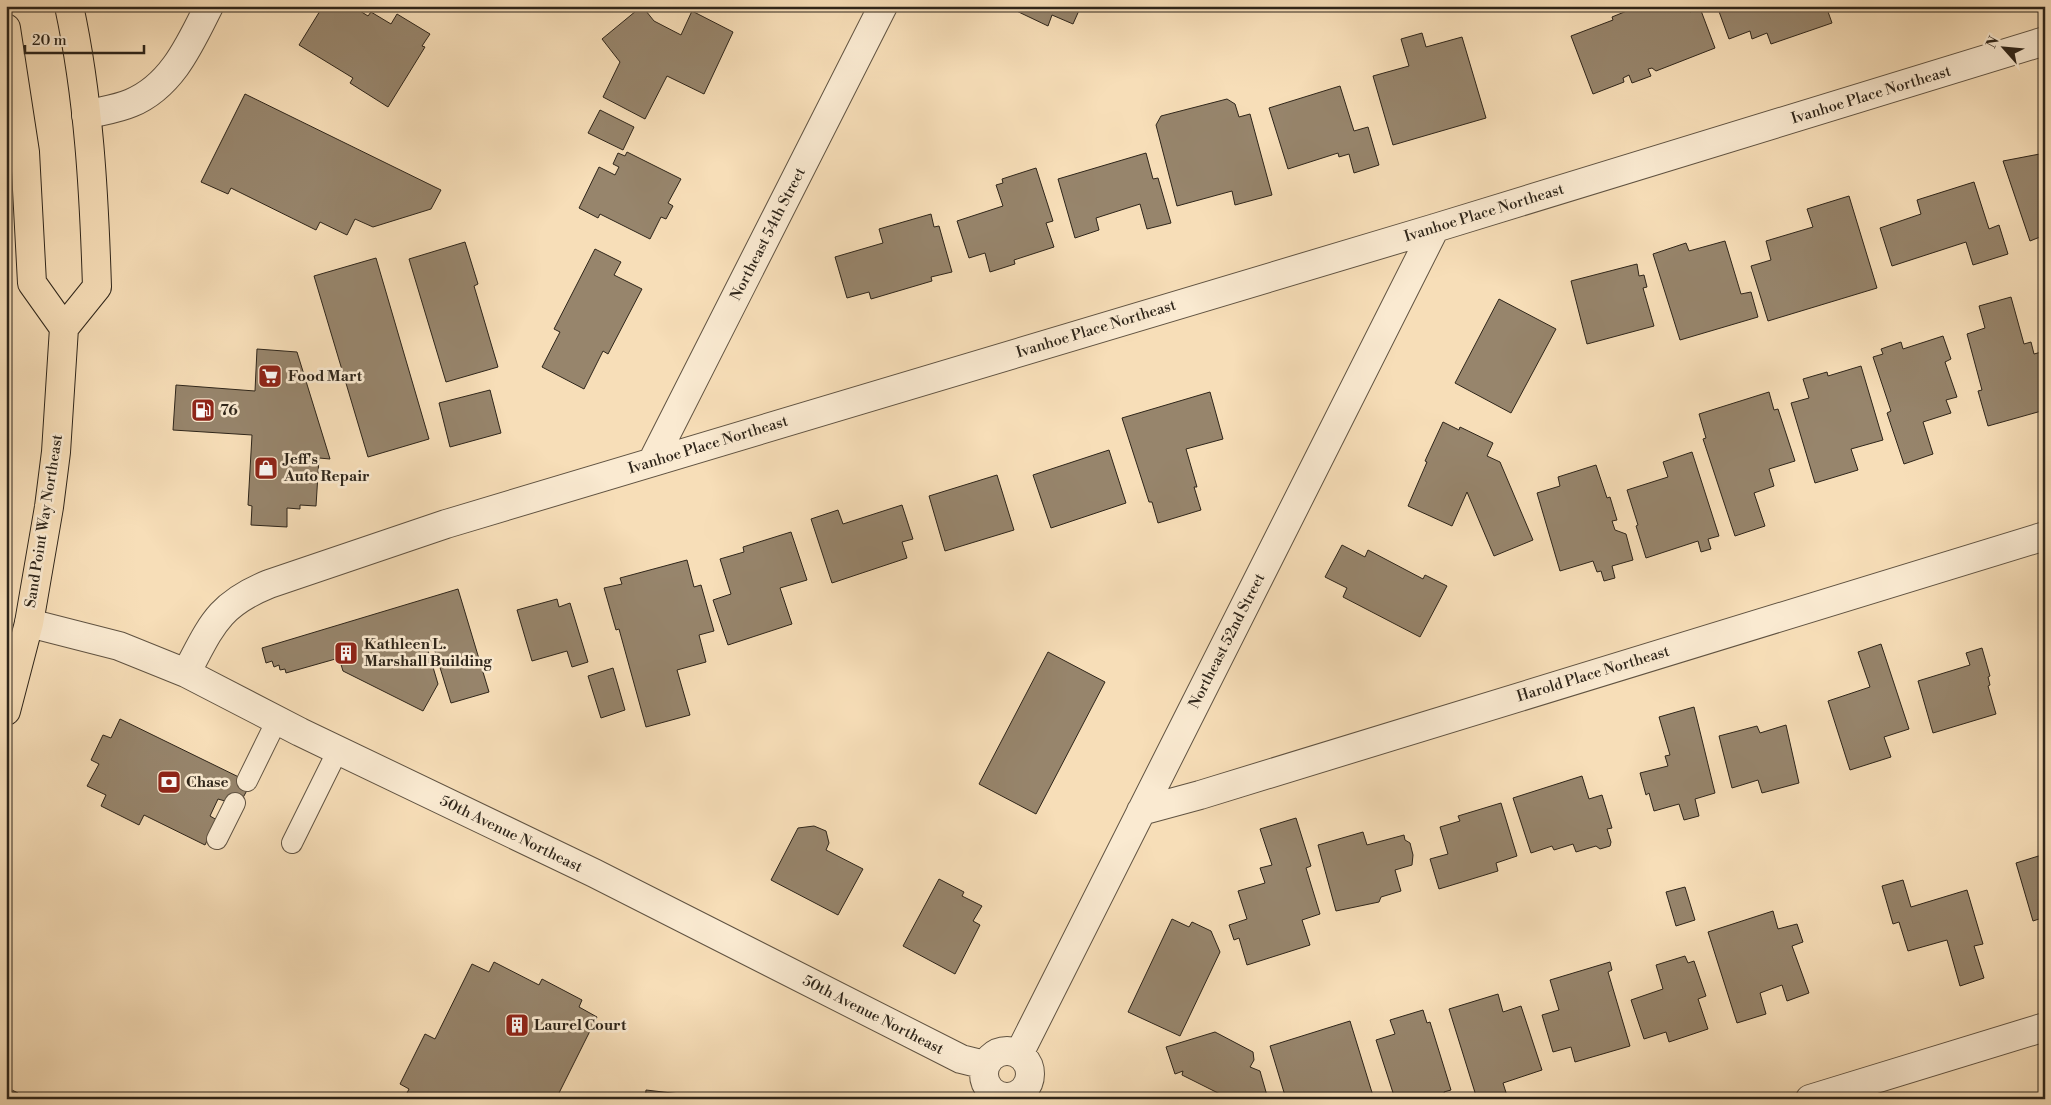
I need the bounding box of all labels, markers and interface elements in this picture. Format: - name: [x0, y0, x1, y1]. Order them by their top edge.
- scale bar: [25, 22, 144, 54]
- north arrow: [1978, 22, 2028, 72]
- text: 20 m: [32, 31, 67, 50]
- text: N: [1983, 34, 2004, 52]
- street label: Ivanhoe Place Northeast: [1789, 61, 1954, 128]
- street label: Northeast 54th Street: [726, 164, 810, 304]
- street label: Ivanhoe Place Northeast: [1402, 179, 1567, 246]
- street label: Ivanhoe Place Northeast: [1014, 295, 1179, 362]
- supermarket icon: Food Mart: [257, 363, 283, 389]
- place label: Food Mart: [288, 367, 363, 386]
- fuel station icon: 76: [190, 397, 216, 423]
- place label: 76: [220, 401, 238, 420]
- street label: Ivanhoe Place Northeast: [626, 411, 791, 478]
- street label: Sand Point Way Northeast: [21, 432, 67, 609]
- place label: Jeff's Auto Repair: [282, 450, 370, 486]
- shop icon: Jeff's Auto Repair: [253, 455, 279, 481]
- street label: Northeast 52nd Street: [1185, 570, 1270, 712]
- place label: Kathleen L. Marshall Building: [364, 635, 492, 671]
- building icon: Kathleen L. Marshall Building: [333, 640, 359, 666]
- street label: Harold Place Northeast: [1514, 641, 1672, 706]
- bank icon: Chase: [156, 769, 182, 795]
- place label: Chase: [186, 773, 229, 792]
- street label: 50th Avenue Northeast: [437, 791, 586, 877]
- street label: 50th Avenue Northeast: [799, 971, 947, 1059]
- building icon: Laurel Court: [504, 1012, 530, 1038]
- place label: Laurel Court: [534, 1016, 627, 1035]

